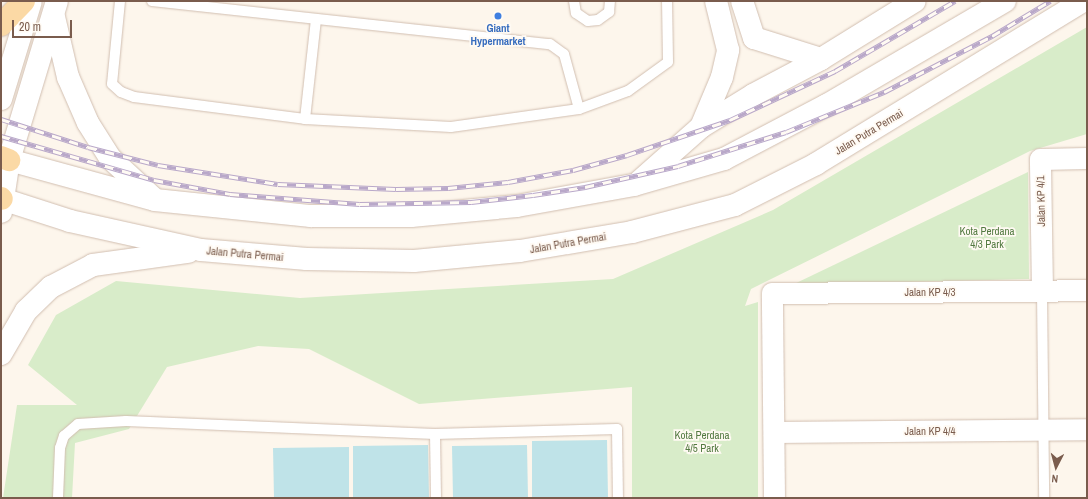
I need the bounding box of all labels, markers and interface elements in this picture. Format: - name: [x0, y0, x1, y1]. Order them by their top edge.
- marker: Giant Hypermarket: [493, 11, 503, 21]
- scale bar: [14, 12, 74, 38]
- text: 20 m: [19, 19, 41, 35]
- place label: Giant Hypermarket: [470, 22, 526, 48]
- street label: Jalan Putra Permai: [833, 106, 905, 158]
- street label: Jalan KP 4/1: [1034, 175, 1048, 227]
- park label: Kota Perdana 4/3 Park: [959, 225, 1015, 251]
- street label: Jalan Putra Permai: [529, 230, 607, 256]
- street label: Jalan Putra Permai: [206, 244, 284, 264]
- street label: Jalan KP 4/3: [904, 285, 956, 299]
- street label: Jalan KP 4/4: [904, 424, 956, 438]
- park label: Kota Perdana 4/5 Park: [674, 429, 730, 455]
- north arrow: [1036, 447, 1076, 487]
- text: N: [1051, 472, 1059, 486]

